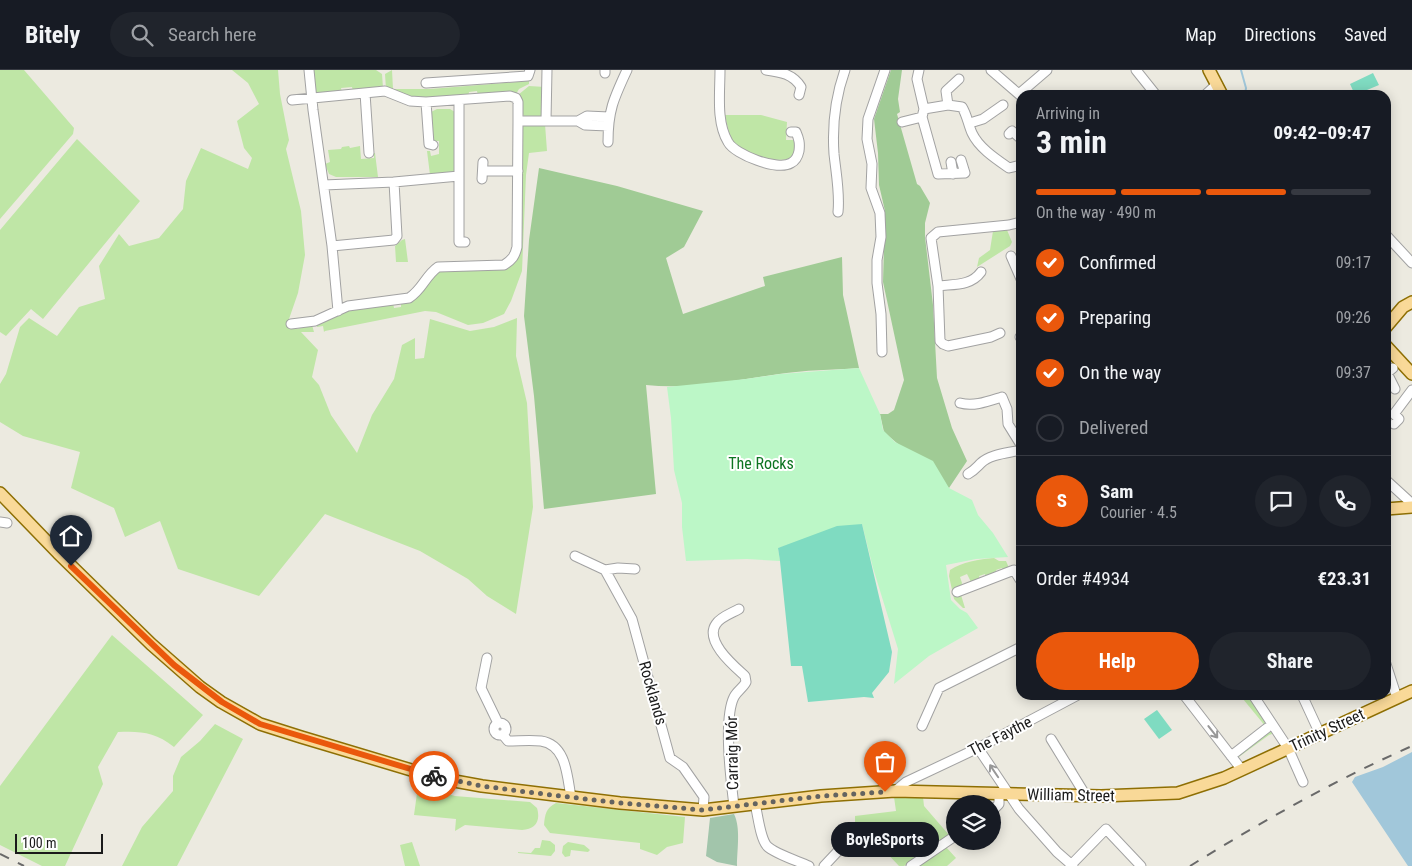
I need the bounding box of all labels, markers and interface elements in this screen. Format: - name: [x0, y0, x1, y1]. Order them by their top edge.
- search box: [110, 12, 460, 57]
- text: Bitely: [25, 21, 80, 49]
- icon: search: [128, 21, 156, 49]
- text: Search here: [168, 23, 256, 46]
- text: Map: [1185, 24, 1216, 45]
- text: Directions: [1244, 24, 1316, 45]
- text: Saved: [1344, 24, 1387, 45]
- text: Arriving in: [1036, 104, 1100, 123]
- text: 09:42–09:47: [1273, 121, 1371, 144]
- text: 3 min: [1036, 123, 1107, 161]
- text: On the way · 490 m: [1036, 203, 1156, 222]
- icon: check: [1036, 249, 1064, 277]
- text: Confirmed: [1079, 251, 1156, 274]
- text: 09:17: [1336, 253, 1371, 272]
- icon: check: [1036, 304, 1064, 332]
- text: Preparing: [1079, 306, 1151, 329]
- text: 09:26: [1336, 308, 1371, 327]
- icon: check: [1036, 359, 1064, 387]
- text: On the way: [1079, 361, 1161, 384]
- text: 09:37: [1336, 363, 1371, 382]
- text: Delivered: [1079, 416, 1148, 439]
- park label: The Rocks: [728, 454, 794, 473]
- button: chat: [1255, 475, 1307, 527]
- button: phone: [1319, 475, 1371, 527]
- text: Sam: [1100, 480, 1133, 503]
- text: S: [1057, 489, 1067, 512]
- text: Courier · 4.5: [1100, 503, 1177, 522]
- pin: [50, 515, 92, 566]
- icon: home: [57, 522, 85, 550]
- text: Order #4934: [1036, 567, 1129, 590]
- text: €23.31: [1317, 567, 1371, 590]
- button: Help: [1036, 632, 1199, 690]
- button: Share: [1209, 632, 1371, 690]
- street label: Rocklands: [635, 659, 671, 727]
- street label: Trinity Street: [1287, 704, 1368, 756]
- street label: The Faythe: [965, 712, 1035, 760]
- street label: Carraig Mór: [722, 716, 742, 790]
- one-way arrow: [1207, 726, 1218, 739]
- pin: [864, 741, 906, 792]
- icon: bag: [871, 748, 899, 776]
- courier: [409, 751, 459, 801]
- icon: bike: [420, 762, 448, 790]
- one-way arrow: [989, 765, 999, 779]
- street label: William Street: [1027, 785, 1115, 805]
- map controls: [946, 795, 1001, 850]
- button: layers: [946, 795, 1001, 850]
- callout: BoyleSports: [831, 822, 939, 857]
- text: BoyleSports: [846, 830, 924, 849]
- scale bar: [15, 831, 102, 854]
- text: 100 m: [22, 835, 57, 851]

